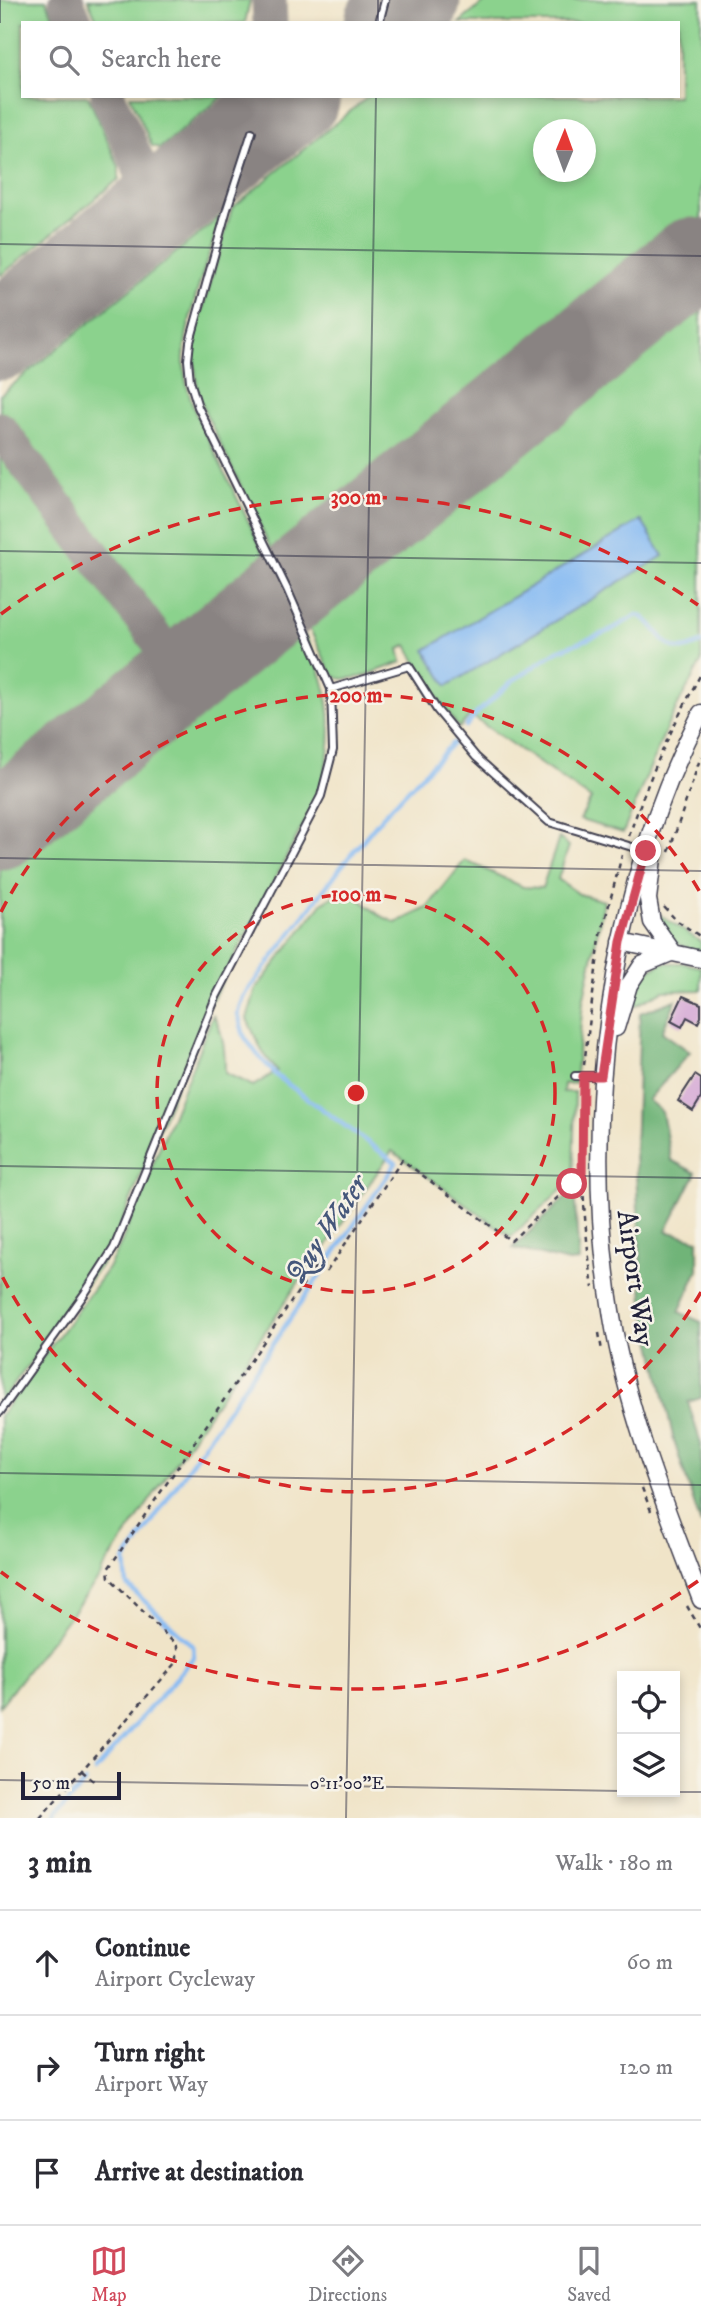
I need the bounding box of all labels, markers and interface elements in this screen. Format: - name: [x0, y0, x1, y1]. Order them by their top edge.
- search box: [21, 21, 680, 98]
- icon: search: [45, 41, 83, 79]
- text: Search here: [101, 43, 221, 76]
- north arrow: [533, 119, 596, 182]
- text: 300 m: [331, 485, 382, 511]
- text: 200 m: [329, 683, 383, 709]
- route end: [630, 835, 661, 866]
- text: 100 m: [331, 882, 381, 908]
- centre of rings: [344, 1081, 368, 1105]
- water label: Quy Water: [277, 1166, 378, 1291]
- route start: [556, 1168, 587, 1199]
- street label: Airport Way: [609, 1208, 663, 1349]
- map controls: [617, 1671, 680, 1797]
- button: locate: [617, 1671, 680, 1734]
- button: layers: [617, 1734, 680, 1797]
- scale bar: [21, 1769, 121, 1801]
- text: 50 m: [32, 1772, 70, 1795]
- text: 0°11'00"E: [310, 1773, 384, 1795]
- text: 3 min: [28, 1845, 92, 1882]
- text: Walk · 180 m: [555, 1849, 673, 1878]
- text: Continue: [95, 1932, 190, 1965]
- icon: ahead: [28, 1944, 66, 1982]
- text: 60 m: [626, 1948, 673, 1977]
- text: Airport Cycleway: [95, 1965, 255, 1994]
- text: Turn right: [95, 2037, 205, 2070]
- icon: right: [28, 2049, 66, 2087]
- text: 120 m: [619, 2053, 673, 2082]
- text: Airport Way: [95, 2070, 208, 2099]
- icon: arrive: [28, 2154, 66, 2192]
- text: Arrive at destination: [95, 2156, 304, 2189]
- tab: Map: [90, 2242, 128, 2307]
- tab: Directions: [308, 2242, 387, 2307]
- tab: Saved: [567, 2242, 611, 2307]

